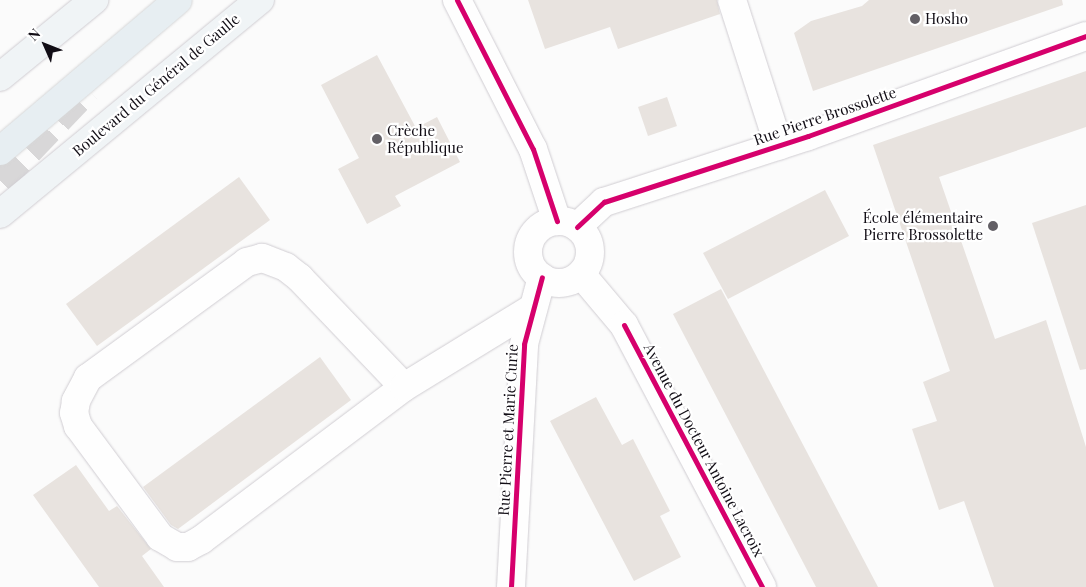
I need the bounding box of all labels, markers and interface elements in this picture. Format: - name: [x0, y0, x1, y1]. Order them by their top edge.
- street label: Boulevard du Général de Gaulle: [69, 10, 243, 160]
- place label: Hosho: [925, 10, 968, 28]
- marker: Hosho: [909, 13, 921, 25]
- north arrow: [20, 20, 70, 70]
- text: N: [23, 24, 44, 44]
- street label: Rue Pierre Brossolette: [751, 83, 899, 149]
- place label: Crèche République: [387, 121, 463, 156]
- marker: Crèche République: [371, 133, 383, 145]
- place label: École élémentaire Pierre Brossolette: [863, 208, 983, 243]
- marker: École élémentaire Pierre Brossolette: [987, 220, 999, 232]
- street label: Avenue du Docteur Antoine Lacroix: [640, 340, 768, 560]
- street label: Rue Pierre et Marie Curie: [495, 344, 521, 516]

